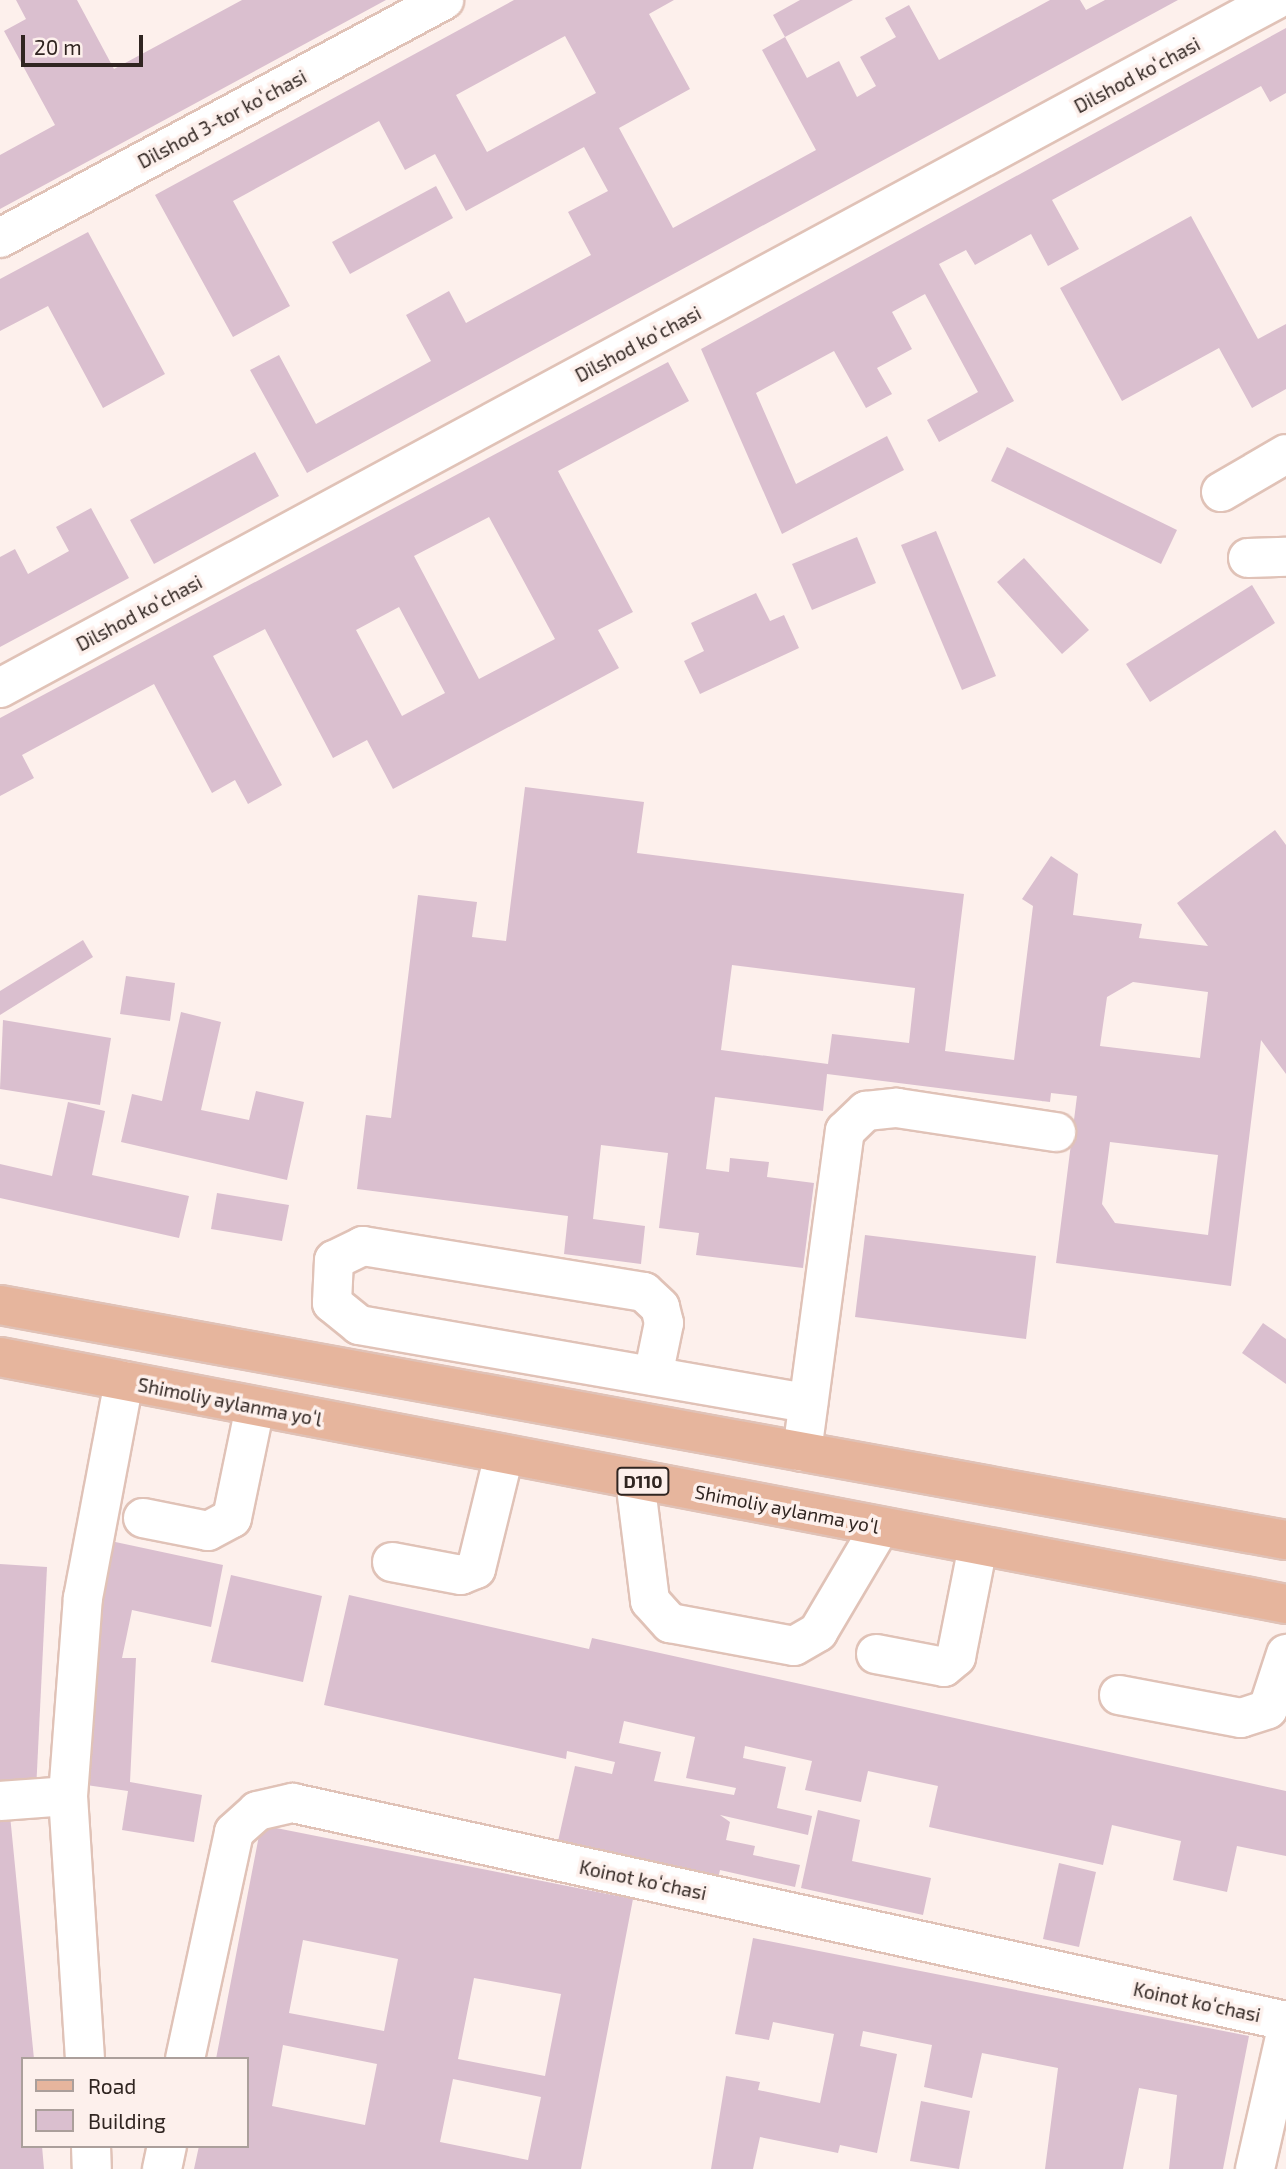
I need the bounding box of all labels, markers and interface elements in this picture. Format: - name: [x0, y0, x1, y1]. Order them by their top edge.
- scale bar: [24, 21, 147, 65]
- street label: Dilshod koʻchasi: [1070, 32, 1204, 118]
- text: 20 m: [34, 34, 82, 59]
- street label: Dilshod 3-tor koʻchasi: [134, 65, 310, 173]
- street label: Dilshod koʻchasi: [571, 301, 705, 387]
- street label: Dilshod koʻchasi: [72, 570, 206, 656]
- street label: Shimoliy aylanma yoʻl: [136, 1373, 324, 1431]
- road number: D110: [615, 1466, 671, 1496]
- street label: Shimoliy aylanma yoʻl: [693, 1480, 881, 1538]
- street label: Koinot koʻchasi: [577, 1855, 709, 1905]
- street label: Koinot koʻchasi: [1131, 1977, 1263, 2027]
- legend: [21, 2057, 248, 2148]
- text: Road: [88, 2073, 136, 2098]
- text: Building: [88, 2108, 166, 2133]

